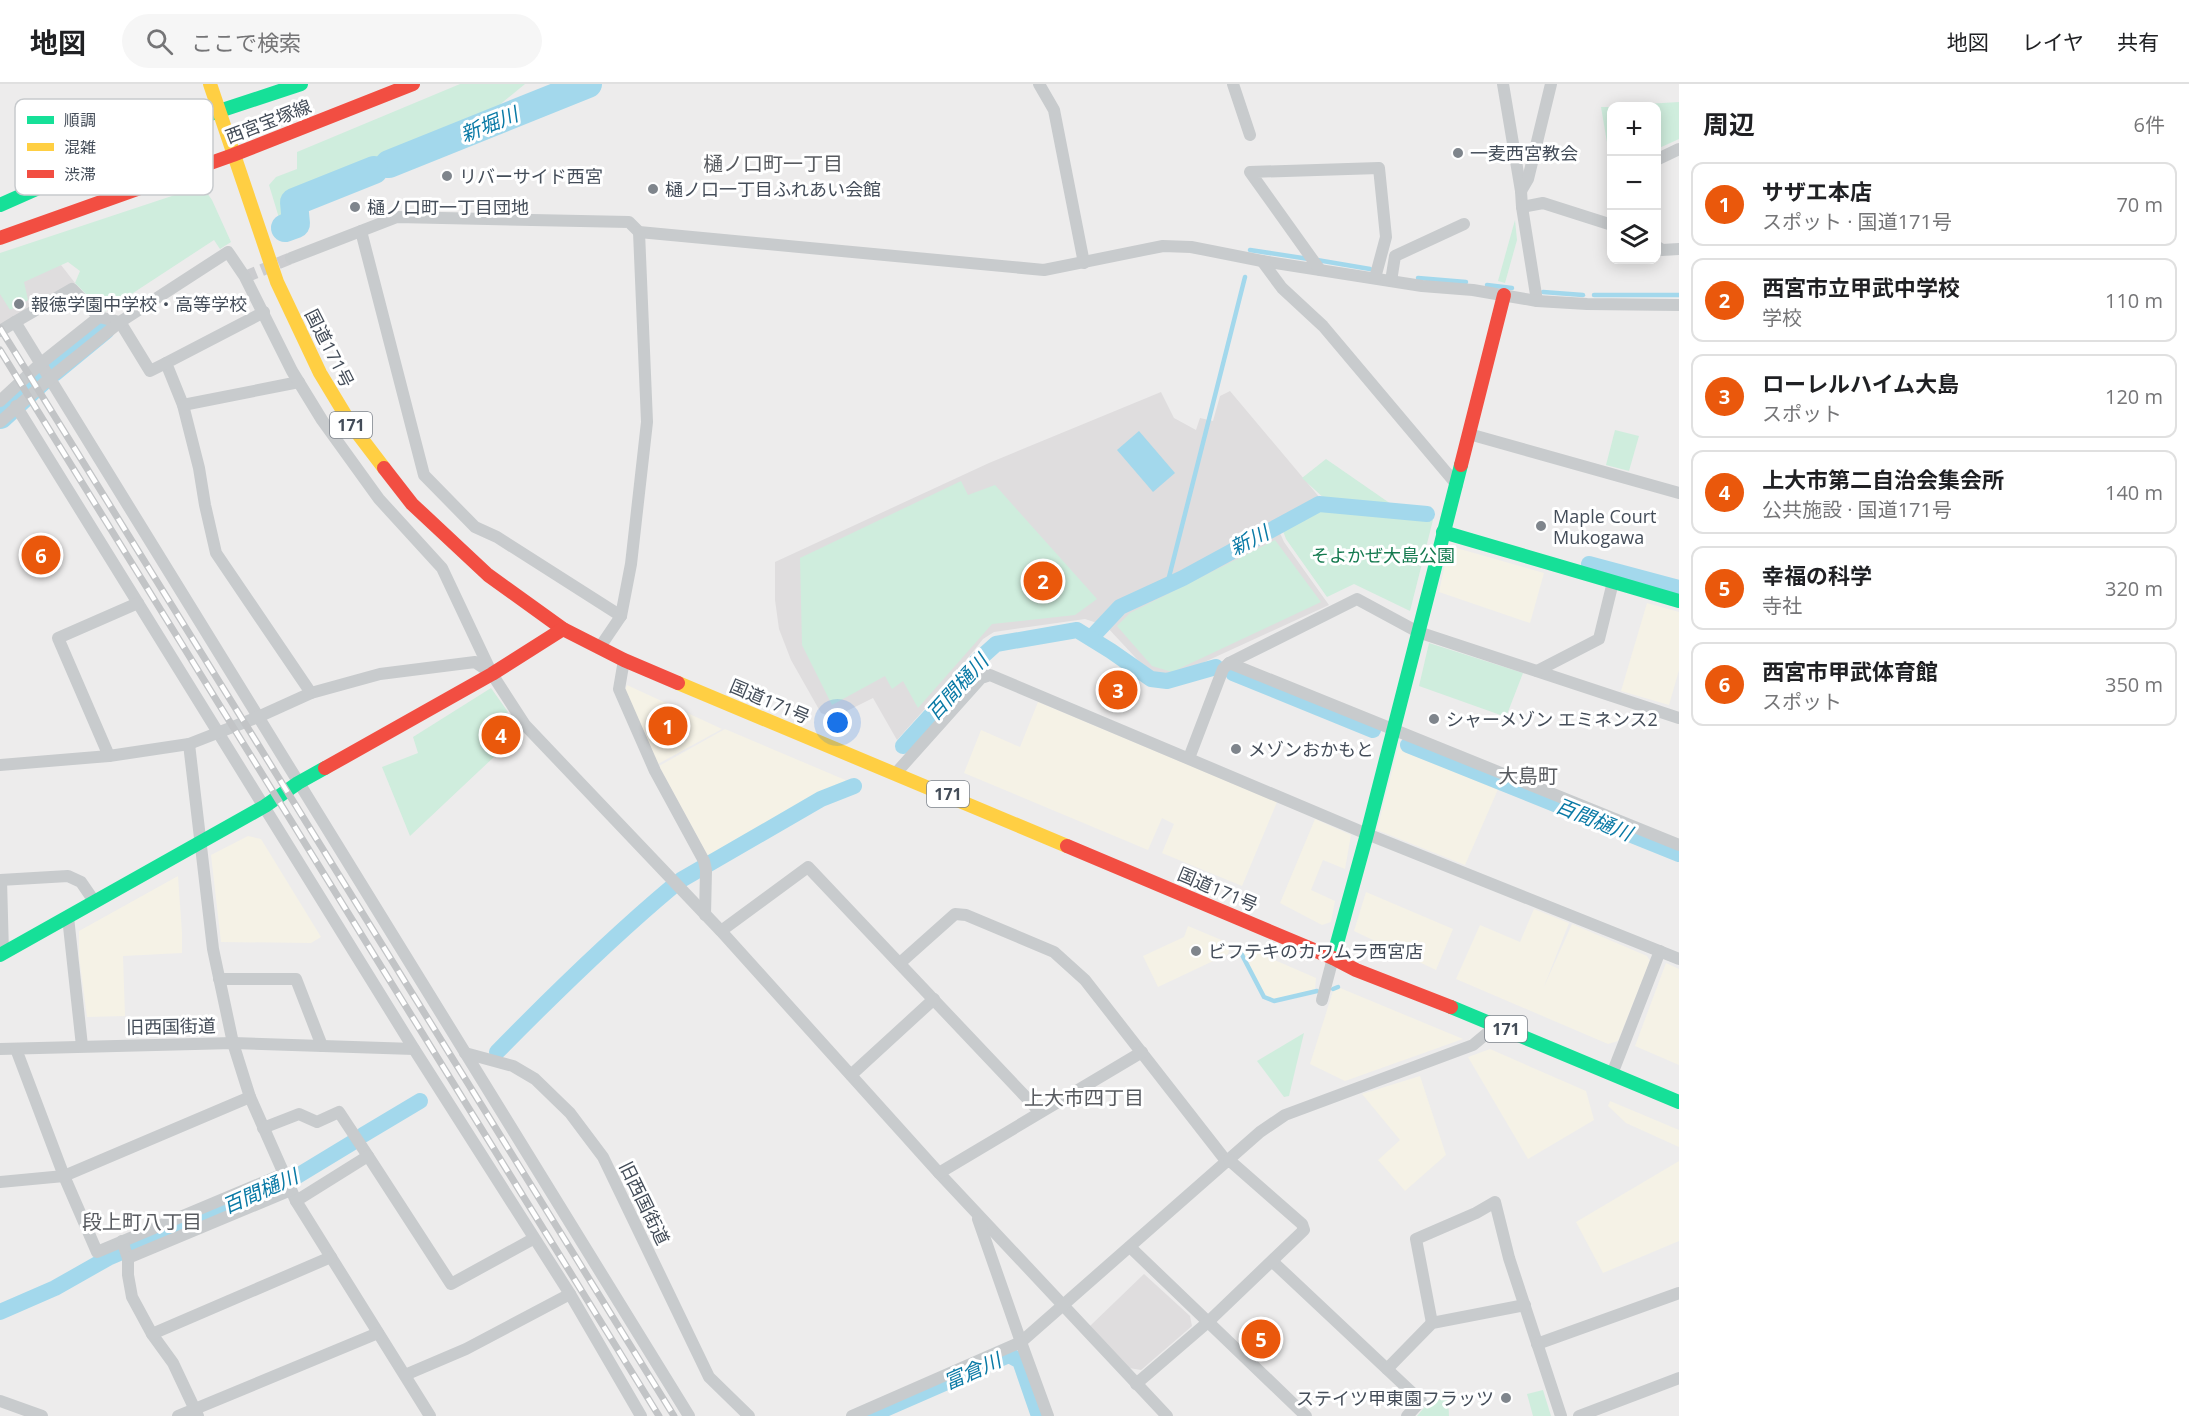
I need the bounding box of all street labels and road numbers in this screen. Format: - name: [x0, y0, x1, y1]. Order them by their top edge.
- street label: 西宮宝塚線: [222, 94, 314, 148]
- street label: 国道171号: [300, 305, 360, 391]
- road number: 171: [330, 412, 372, 438]
- street label: 国道171号: [726, 673, 814, 729]
- road number: 171: [927, 781, 969, 807]
- street label: 国道171号: [1174, 861, 1262, 917]
- street label: 旧西国街道: [126, 1013, 216, 1039]
- road number: 171: [1485, 1016, 1527, 1042]
- street label: 旧西国街道: [614, 1157, 676, 1249]

